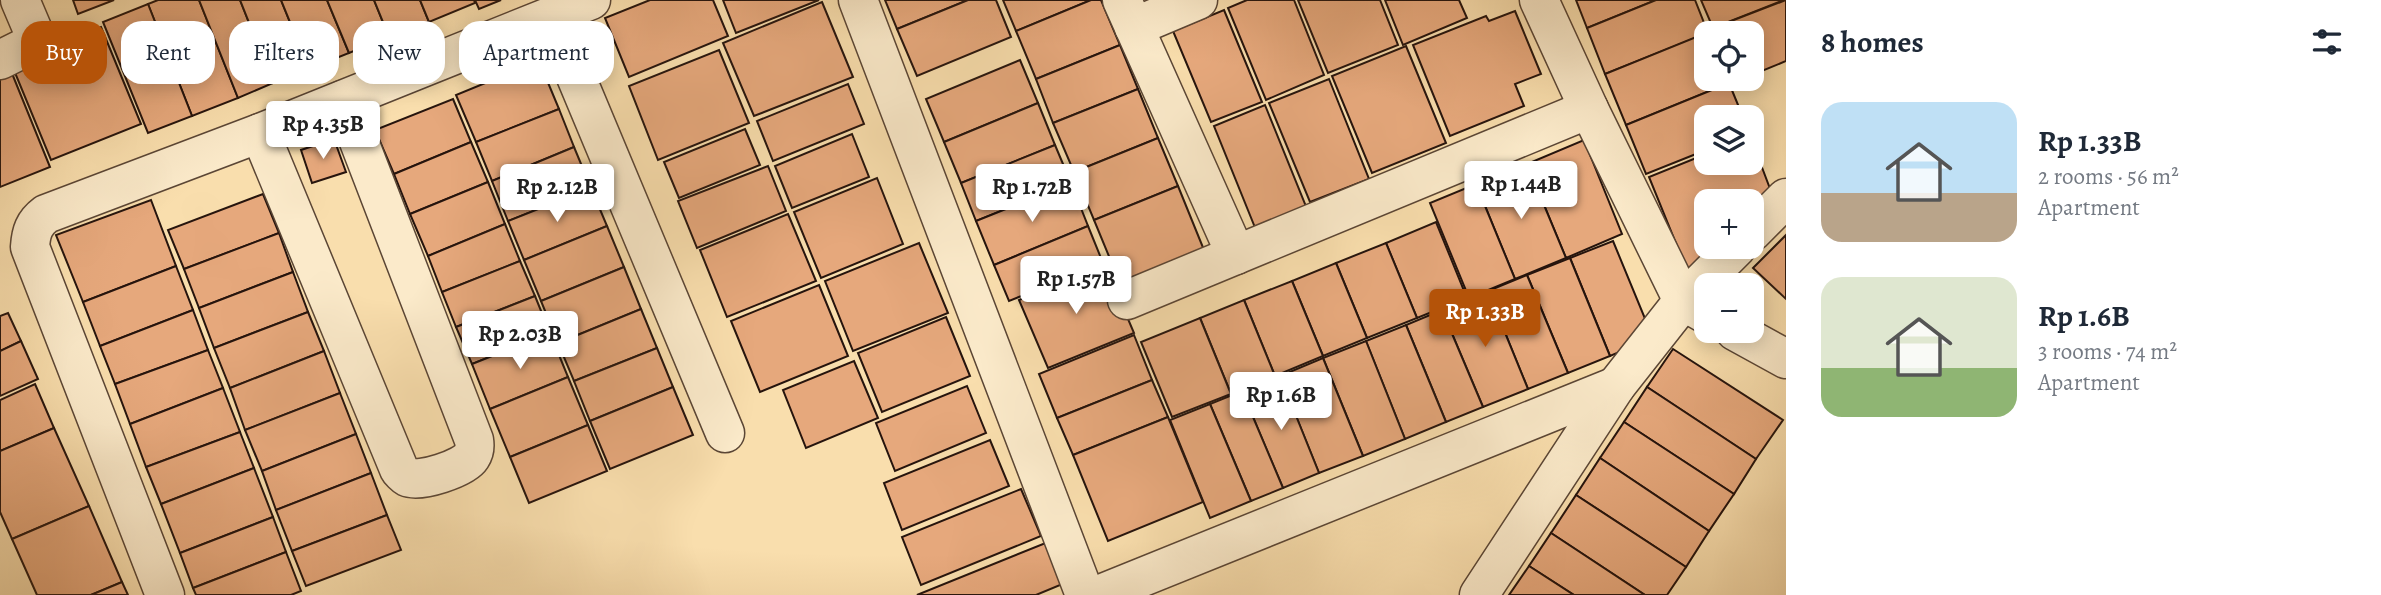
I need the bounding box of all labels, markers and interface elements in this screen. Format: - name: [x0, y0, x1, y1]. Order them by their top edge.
- chip: Buy: [21, 21, 107, 84]
- chip: Rent: [121, 21, 215, 84]
- chip: Filters: [229, 21, 339, 84]
- chip: New: [353, 21, 445, 84]
- chip: Apartment: [459, 21, 614, 84]
- map controls: [1694, 21, 1764, 343]
- button: locate: [1694, 21, 1764, 91]
- text: 8 homes: [1821, 22, 1924, 62]
- icon: filters: [2308, 23, 2346, 61]
- pin: Rp 4.35B: [251, 102, 395, 161]
- button: layers: [1694, 105, 1764, 175]
- text: Rp 4.35B: [282, 108, 364, 139]
- text: Rp 1.33B: [2038, 121, 2142, 161]
- icon: home: [1877, 130, 1961, 214]
- text: 2 rooms · 56 m²: [2038, 161, 2179, 192]
- pin: Rp 1.44B: [1449, 162, 1593, 221]
- pin: Rp 2.12B: [485, 164, 629, 224]
- pin: Rp 1.72B: [960, 164, 1104, 224]
- text: Rp 1.44B: [1480, 168, 1562, 199]
- text: Rp 2.12B: [516, 171, 598, 202]
- text: Rp 1.72B: [992, 171, 1072, 202]
- button: +: [1694, 189, 1764, 259]
- text: Apartment: [2038, 192, 2140, 223]
- pin: Rp 1.57B: [1004, 256, 1148, 316]
- text: Rp 1.57B: [1036, 263, 1116, 294]
- button: −: [1694, 273, 1764, 343]
- pin: Rp 1.33B: [1413, 290, 1557, 349]
- text: Rp 1.33B: [1445, 296, 1525, 327]
- text: Rp 1.6B: [2038, 296, 2130, 336]
- icon: home: [1877, 305, 1961, 389]
- pin: Rp 2.03B: [448, 312, 592, 371]
- text: Rp 2.03B: [478, 318, 562, 349]
- text: 3 rooms · 74 m²: [2038, 336, 2177, 367]
- text: Apartment: [2038, 367, 2140, 398]
- pin: Rp 1.6B: [1216, 372, 1346, 432]
- text: Rp 1.6B: [1246, 379, 1316, 410]

